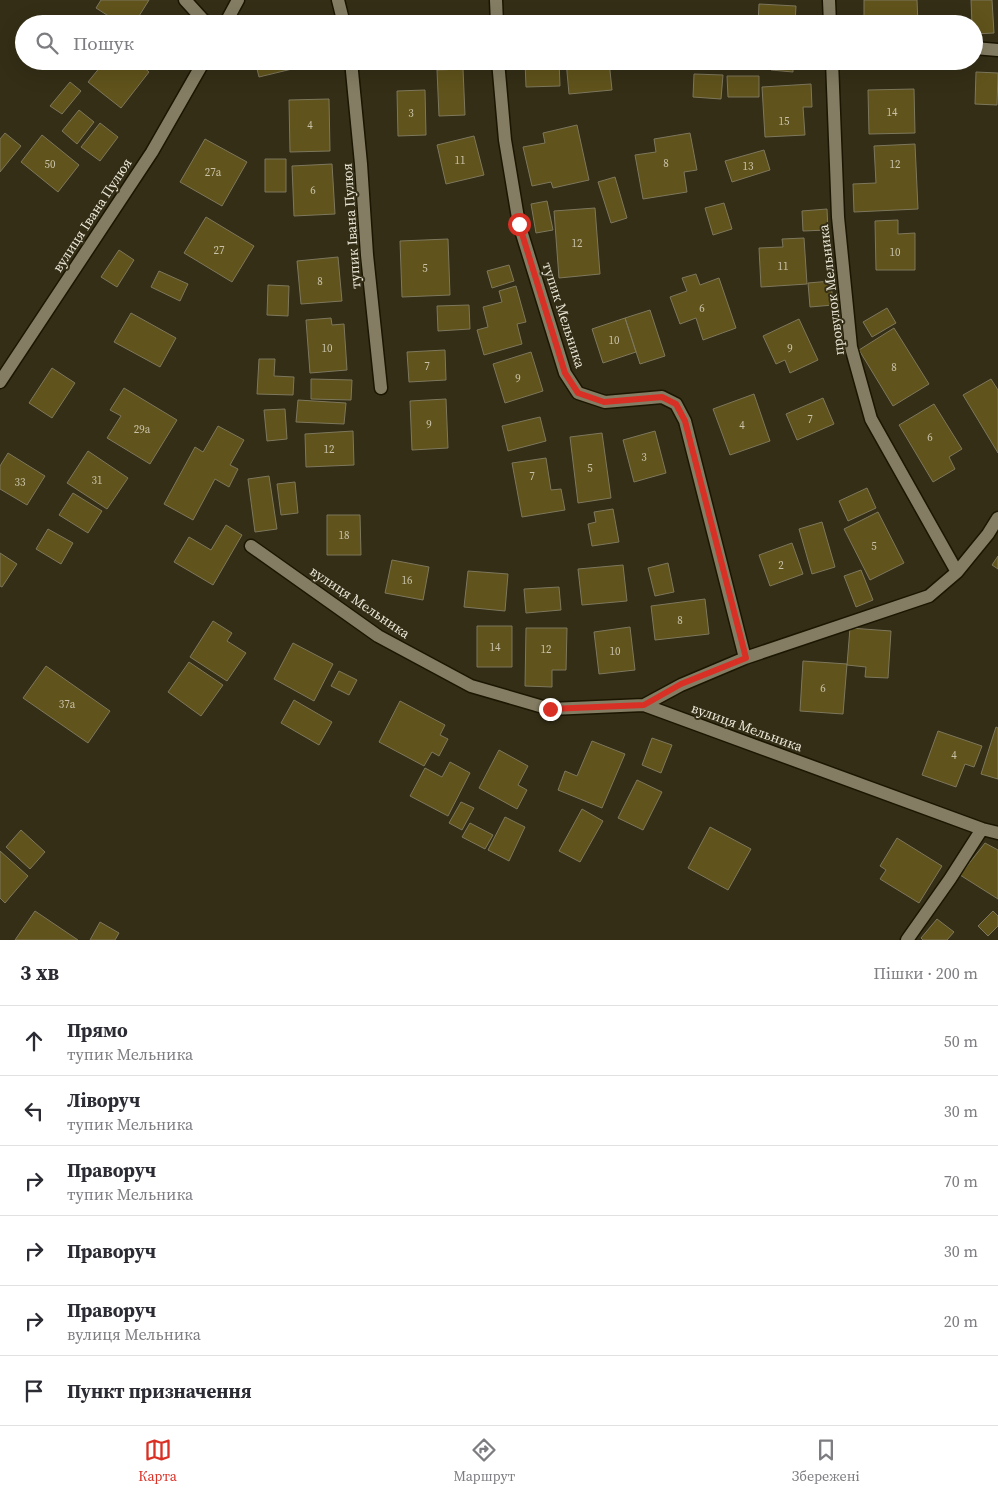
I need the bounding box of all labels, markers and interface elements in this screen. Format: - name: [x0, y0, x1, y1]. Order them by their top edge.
- search box: [15, 15, 983, 70]
- icon: search: [33, 29, 61, 57]
- text: Пошук: [73, 30, 134, 56]
- house number: 14: [887, 105, 898, 120]
- house number: 3: [408, 106, 414, 121]
- house number: 15: [779, 114, 790, 129]
- house number: 4: [307, 118, 313, 133]
- house number: 11: [455, 153, 466, 168]
- street label: вулиця Івана Пулюя: [48, 154, 136, 276]
- house number: 8: [663, 156, 669, 171]
- house number: 50: [45, 157, 56, 172]
- house number: 12: [890, 157, 901, 172]
- house number: 13: [743, 159, 754, 174]
- street label: тупик Івана Пулюя: [337, 163, 365, 289]
- house number: 27а: [205, 165, 222, 180]
- house number: 6: [310, 183, 316, 198]
- route start: [508, 213, 531, 236]
- street label: провулок Мельника: [813, 223, 849, 357]
- house number: 12: [572, 236, 583, 251]
- house number: 27: [214, 243, 225, 258]
- house number: 10: [890, 245, 901, 260]
- street label: тупик Мельника: [537, 259, 591, 371]
- house number: 11: [778, 259, 789, 274]
- house number: 5: [422, 261, 428, 276]
- house number: 8: [317, 274, 323, 289]
- house number: 6: [699, 301, 705, 316]
- house number: 10: [609, 333, 620, 348]
- house number: 10: [322, 341, 333, 356]
- house number: 9: [787, 341, 793, 356]
- house number: 7: [424, 359, 430, 374]
- house number: 8: [891, 360, 897, 375]
- house number: 9: [515, 371, 521, 386]
- house number: 7: [807, 412, 813, 427]
- house number: 9: [426, 417, 432, 432]
- house number: 4: [739, 418, 745, 433]
- house number: 29а: [134, 422, 151, 437]
- house number: 6: [927, 430, 933, 445]
- house number: 12: [324, 442, 335, 457]
- house number: 3: [641, 450, 647, 465]
- house number: 5: [587, 461, 593, 476]
- house number: 7: [529, 469, 535, 484]
- house number: 31: [92, 473, 103, 488]
- house number: 33: [15, 475, 26, 490]
- house number: 18: [339, 528, 350, 543]
- house number: 5: [871, 539, 877, 554]
- house number: 2: [778, 558, 784, 573]
- street label: вулиця Мельника: [306, 561, 415, 644]
- house number: 16: [402, 573, 413, 588]
- house number: 8: [677, 613, 683, 628]
- house number: 14: [490, 640, 501, 655]
- house number: 12: [541, 642, 552, 657]
- house number: 10: [610, 644, 621, 659]
- house number: 6: [820, 681, 826, 696]
- house number: 37а: [59, 697, 76, 712]
- route end: [539, 698, 562, 721]
- street label: вулиця Мельника: [689, 698, 806, 757]
- house number: 4: [951, 748, 957, 763]
- text: 3 хв: [20, 958, 59, 987]
- text: Пішки · 200 m: [874, 962, 978, 984]
- text: Прямо: [67, 1017, 128, 1043]
- icon: ahead: [20, 1027, 48, 1055]
- text: 50 m: [944, 1030, 978, 1052]
- text: тупик Мельника: [67, 1043, 193, 1065]
- text: Ліворуч: [67, 1087, 140, 1113]
- icon: left: [20, 1097, 48, 1125]
- text: 30 m: [944, 1100, 978, 1122]
- text: тупик Мельника: [67, 1113, 193, 1135]
- text: Праворуч: [67, 1157, 156, 1183]
- icon: right: [20, 1167, 48, 1195]
- text: 70 m: [944, 1170, 978, 1192]
- text: тупик Мельника: [67, 1183, 193, 1205]
- icon: right: [20, 1237, 48, 1265]
- text: Праворуч: [67, 1238, 156, 1264]
- text: 30 m: [944, 1240, 978, 1262]
- text: Праворуч: [67, 1297, 156, 1323]
- icon: right: [20, 1307, 48, 1335]
- text: 20 m: [944, 1310, 978, 1332]
- text: вулиця Мельника: [67, 1323, 201, 1345]
- icon: arrive: [20, 1377, 48, 1405]
- text: Пункт призначення: [67, 1378, 252, 1404]
- tab: Карта: [138, 1436, 177, 1486]
- tab: Маршрут: [453, 1436, 515, 1486]
- tab: Збережені: [792, 1436, 860, 1486]

